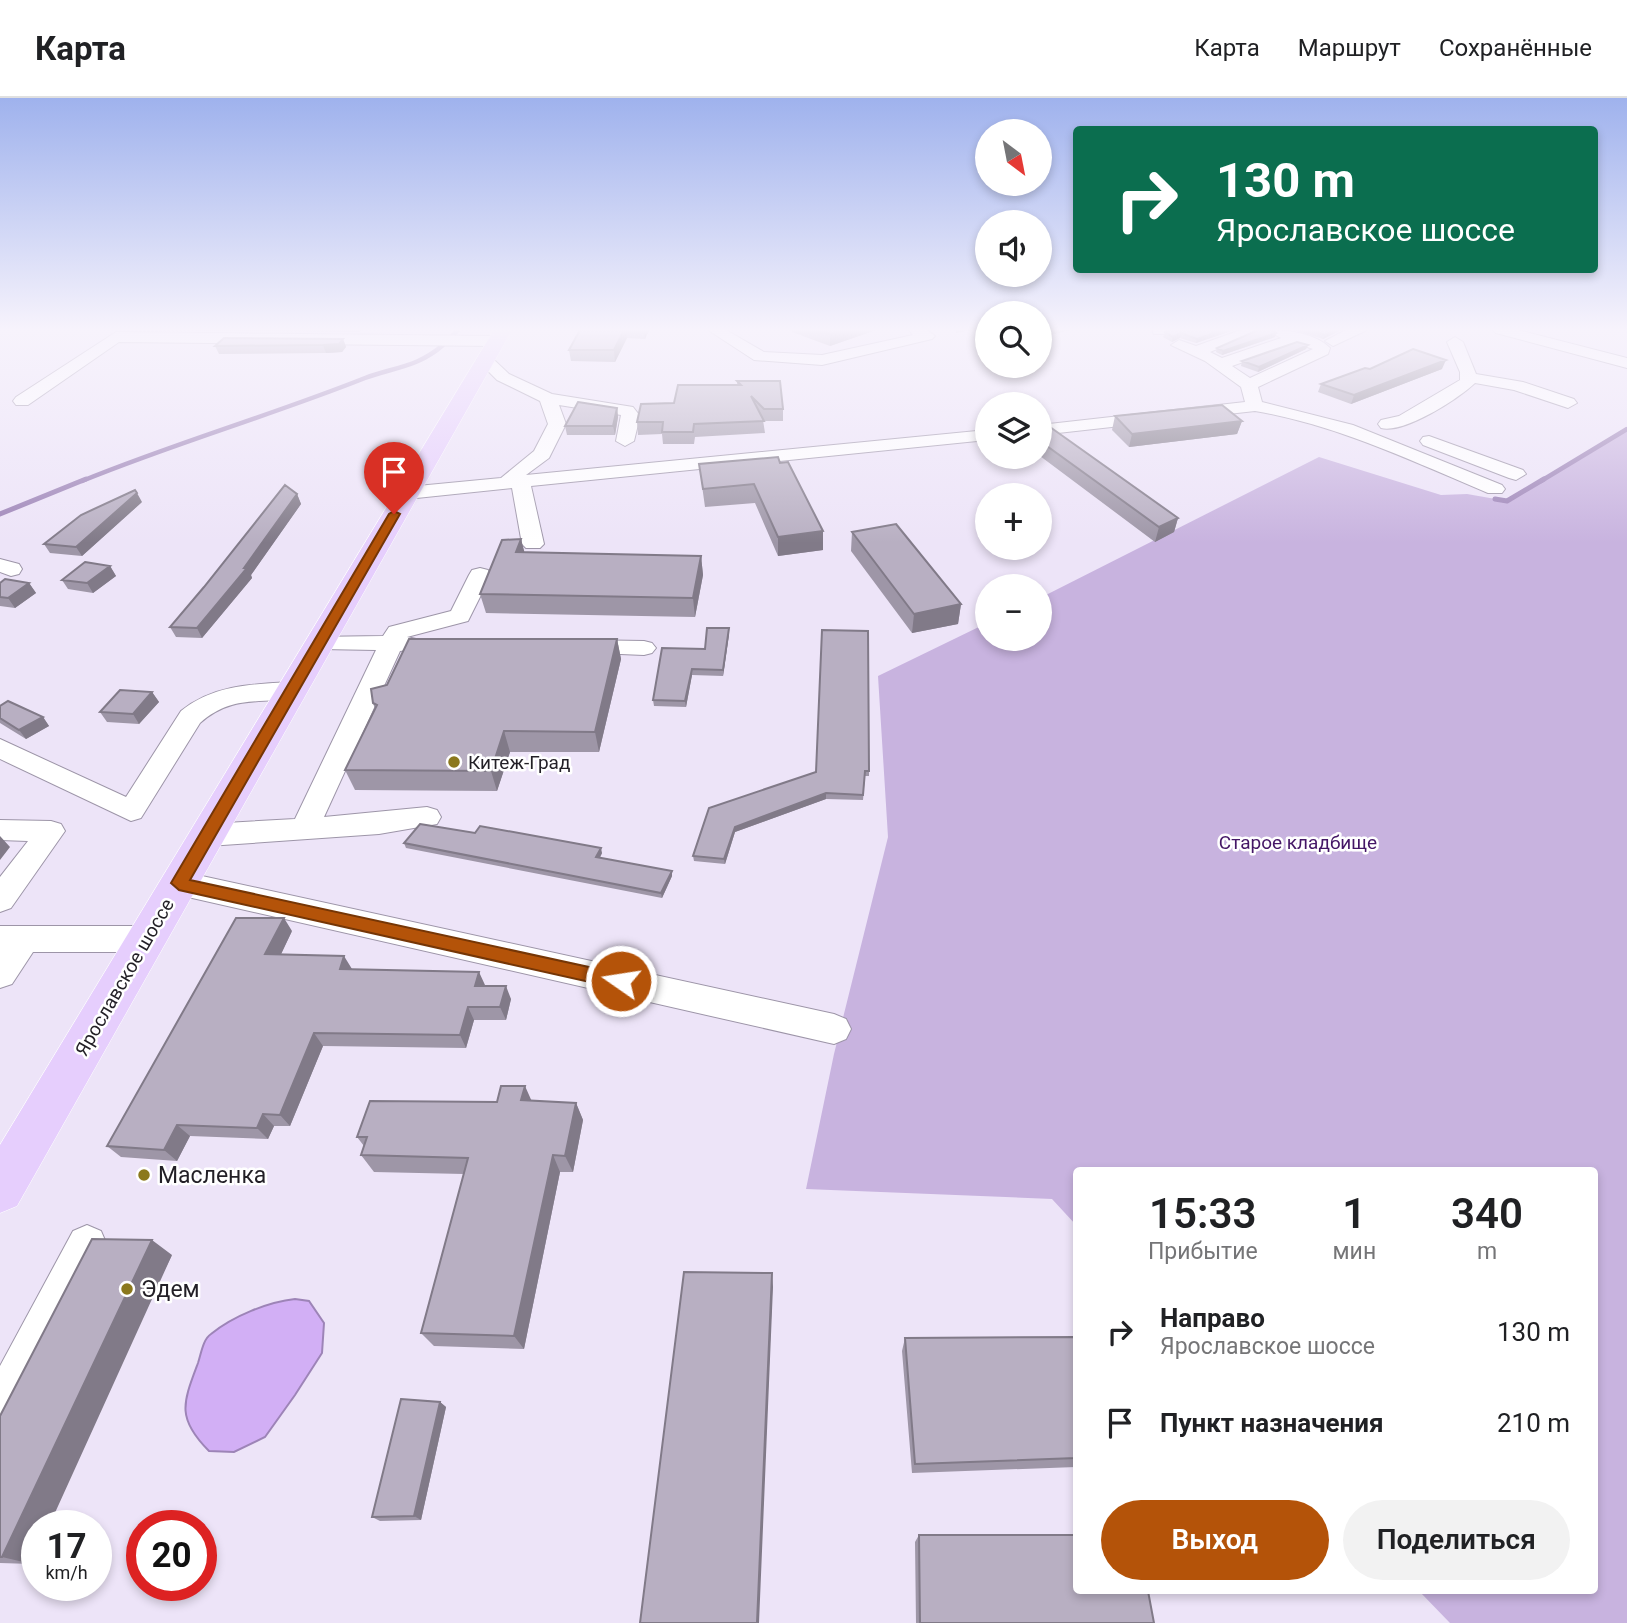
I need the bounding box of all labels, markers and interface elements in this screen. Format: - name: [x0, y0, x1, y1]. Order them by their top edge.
- text: Карта: [35, 29, 126, 68]
- text: Карта: [1194, 34, 1260, 62]
- text: Маршрут: [1298, 34, 1401, 62]
- text: Сохранённые: [1439, 34, 1592, 62]
- north arrow: [975, 119, 1052, 196]
- map controls: [975, 119, 1052, 651]
- text: 130 m: [1216, 152, 1355, 209]
- icon: right: [1101, 154, 1192, 245]
- button: sound: [975, 210, 1052, 287]
- text: Ярославское шоссе: [1216, 211, 1515, 249]
- button: search: [975, 301, 1052, 378]
- button: layers: [975, 392, 1052, 469]
- pin: [364, 442, 424, 514]
- icon: arrive: [375, 453, 413, 491]
- button: +: [975, 483, 1052, 560]
- button: −: [975, 574, 1052, 651]
- place label: Китеж-Град: [468, 751, 570, 774]
- marker: Китеж-Град: [446, 754, 462, 770]
- park label: Старое кладбище: [1219, 831, 1377, 854]
- street label: Ярославское шоссе: [70, 895, 179, 1060]
- position arrow: [584, 944, 658, 1018]
- place label: Масленка: [158, 1162, 266, 1189]
- marker: Масленка: [136, 1167, 152, 1183]
- text: 15:33: [1149, 1189, 1256, 1238]
- text: 1: [1342, 1189, 1366, 1238]
- text: 340: [1451, 1189, 1523, 1238]
- text: Прибытие: [1148, 1238, 1258, 1265]
- text: мин: [1333, 1238, 1376, 1265]
- text: m: [1477, 1238, 1497, 1265]
- place label: Эдем: [141, 1276, 200, 1303]
- marker: Эдем: [119, 1281, 135, 1297]
- text: Направо: [1160, 1303, 1265, 1333]
- icon: right: [1101, 1313, 1139, 1351]
- text: 130 m: [1497, 1317, 1570, 1347]
- text: Ярославское шоссе: [1160, 1333, 1375, 1360]
- icon: arrive: [1101, 1404, 1139, 1442]
- text: Пункт назначения: [1160, 1408, 1384, 1438]
- text: 210 m: [1497, 1408, 1570, 1438]
- button: Выход: [1101, 1500, 1329, 1580]
- button: Поделиться: [1343, 1500, 1570, 1580]
- speed limit sign: 20: [126, 1510, 217, 1601]
- text: 17: [46, 1526, 87, 1567]
- text: km/h: [45, 1562, 88, 1583]

